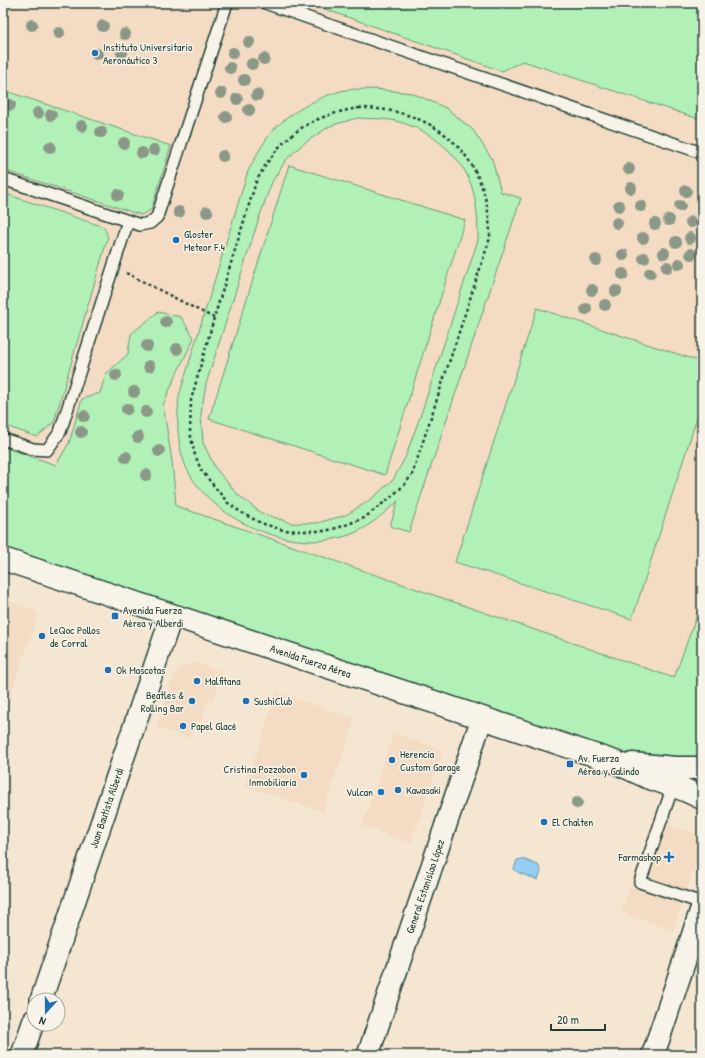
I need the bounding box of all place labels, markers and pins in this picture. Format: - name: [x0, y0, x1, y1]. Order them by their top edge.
- place label: Instituto Universitario Aeronáutico 3: [103, 40, 193, 67]
- marker: Instituto Universitario Aeronáutico 3: [90, 48, 100, 58]
- place label: Gloster Meteor F.4: [184, 227, 225, 254]
- marker: Gloster Meteor F.4: [171, 235, 181, 245]
- place label: Avenida Fuerza Aérea y Alberdi: [123, 603, 184, 630]
- marker: Avenida Fuerza Aérea y Alberdi: [110, 611, 120, 621]
- place label: LeQoc Pollos de Corral: [50, 623, 100, 650]
- marker: LeQoc Pollos de Corral: [37, 631, 47, 641]
- place label: Ok Mascotas: [116, 663, 165, 677]
- marker: Ok Mascotas: [103, 665, 113, 675]
- place label: Malfitana: [205, 674, 241, 688]
- marker: Malfitana: [192, 676, 202, 686]
- place label: Beatles & Rolling Bar: [141, 688, 185, 715]
- place label: SushiClub: [254, 694, 293, 708]
- marker: Beatles & Rolling Bar: [187, 696, 197, 706]
- marker: SushiClub: [241, 696, 251, 706]
- place label: Papel Glacé: [191, 719, 237, 733]
- marker: Papel Glacé: [178, 721, 188, 731]
- place label: Herencia Custom Garage: [400, 747, 461, 774]
- place label: Av. Fuerza Aérea y Galindo: [578, 751, 640, 778]
- marker: Herencia Custom Garage: [387, 755, 397, 765]
- marker: Av. Fuerza Aérea y Galindo: [565, 759, 575, 769]
- place label: Cristina Pozzobon Inmobiliaria: [223, 762, 297, 789]
- marker: Cristina Pozzobon Inmobiliaria: [299, 770, 309, 780]
- place label: Kawasaki: [406, 783, 441, 797]
- place label: Vulcan: [346, 785, 373, 799]
- marker: Kawasaki: [393, 785, 403, 795]
- marker: Vulcan: [376, 787, 386, 797]
- place label: El Chalten: [552, 815, 593, 829]
- marker: El Chalten: [539, 817, 549, 827]
- place label: Farmashop: [618, 850, 661, 864]
- marker: Farmashop: [664, 852, 674, 862]

